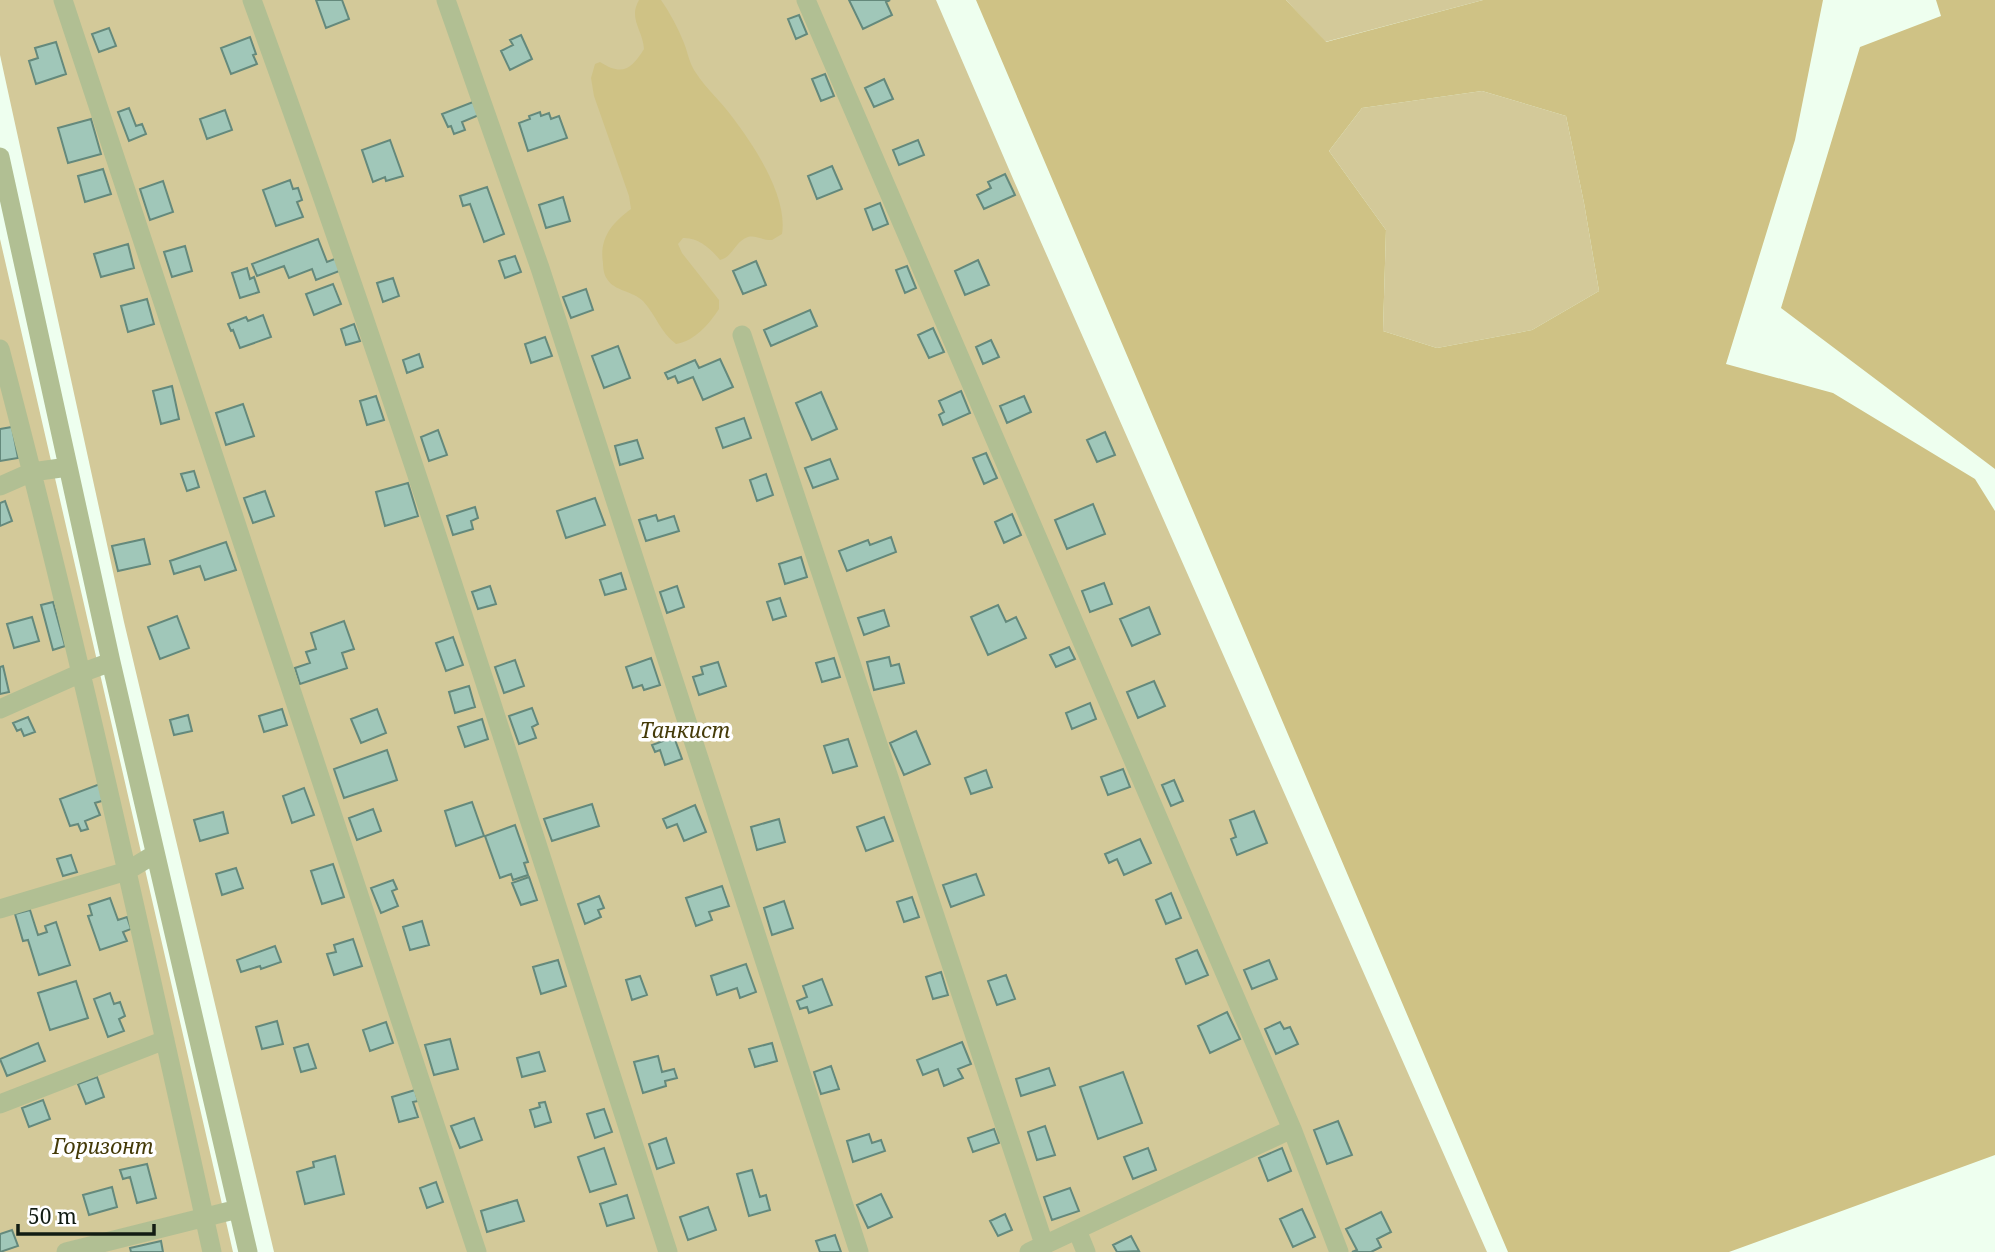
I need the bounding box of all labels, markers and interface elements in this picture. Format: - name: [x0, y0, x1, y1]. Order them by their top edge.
- park label: Танкист: [640, 716, 731, 744]
- park label: Горизонт: [51, 1132, 154, 1160]
- scale bar: [18, 1192, 154, 1236]
- text: 50 m: [28, 1202, 77, 1230]

